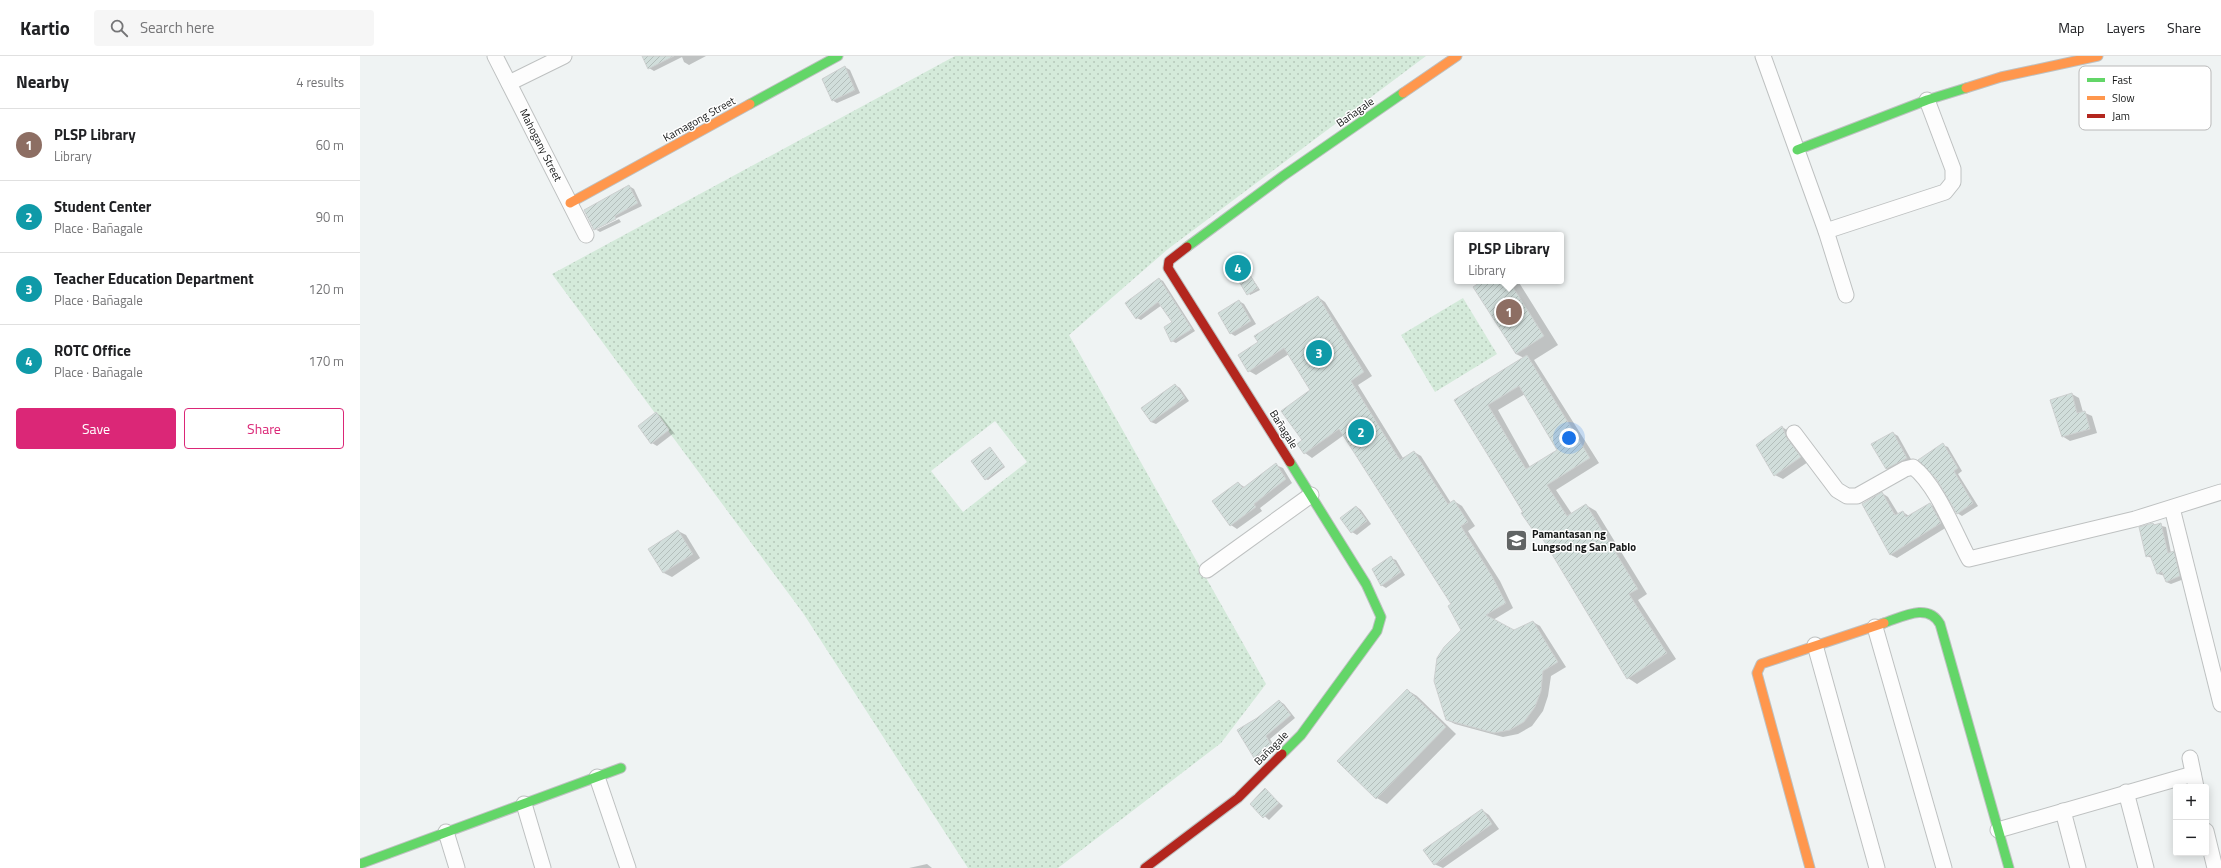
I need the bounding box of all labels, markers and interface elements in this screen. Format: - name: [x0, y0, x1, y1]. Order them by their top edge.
- search box: [94, 10, 374, 46]
- text: Kartio: [20, 13, 70, 42]
- text: Search here: [140, 16, 214, 39]
- icon: search: [108, 17, 130, 39]
- text: Map: [2058, 17, 2084, 38]
- text: Layers: [2106, 17, 2145, 38]
- text: Share: [2167, 17, 2201, 38]
- legend: [2079, 66, 2211, 130]
- text: Nearby: [16, 69, 69, 95]
- text: 4 results: [296, 72, 344, 92]
- text: Fast: [2112, 72, 2132, 88]
- text: Slow: [2112, 90, 2135, 106]
- street label: Kamagong Street: [660, 92, 738, 145]
- street label: Bañagale: [1333, 93, 1378, 131]
- street label: Mahogany Street: [516, 106, 566, 184]
- text: Jam: [2112, 108, 2130, 124]
- text: PLSP Library: [54, 123, 136, 146]
- text: 1: [25, 135, 33, 155]
- text: 60 m: [316, 135, 344, 155]
- text: Library: [54, 146, 92, 166]
- text: Student Center: [54, 195, 151, 218]
- text: 2: [25, 207, 33, 227]
- text: 90 m: [316, 207, 344, 227]
- text: Place · Bañagale: [54, 218, 143, 238]
- popup: [1454, 232, 1564, 284]
- text: PLSP Library: [1468, 237, 1550, 260]
- pin: 4: [1225, 253, 1251, 283]
- text: Library: [1468, 260, 1506, 280]
- text: Teacher Education Department: [54, 267, 254, 290]
- text: 3: [25, 279, 33, 299]
- text: 120 m: [308, 279, 344, 299]
- text: Place · Bañagale: [54, 290, 143, 310]
- pin: 1: [1496, 297, 1522, 327]
- pin: 3: [1306, 338, 1332, 368]
- text: ROTC Office: [54, 339, 131, 362]
- text: 4: [25, 351, 33, 371]
- text: 170 m: [308, 351, 344, 371]
- text: Place · Bañagale: [54, 362, 143, 382]
- street label: Bañagale: [1266, 407, 1302, 452]
- button: Save: [16, 408, 176, 449]
- button: Share: [184, 408, 344, 449]
- pin: 2: [1348, 417, 1374, 447]
- your location: [1559, 428, 1579, 448]
- place label: Pamantasan ng Lungsod ng San Pablo: [1532, 526, 1636, 555]
- school or university icon: Pamantasan ng Lungsod ng San Pablo: [1503, 527, 1529, 553]
- street label: Bañagale: [1250, 727, 1292, 769]
- map controls: [2173, 784, 2209, 856]
- button: +: [2173, 784, 2209, 820]
- button: −: [2173, 820, 2209, 856]

